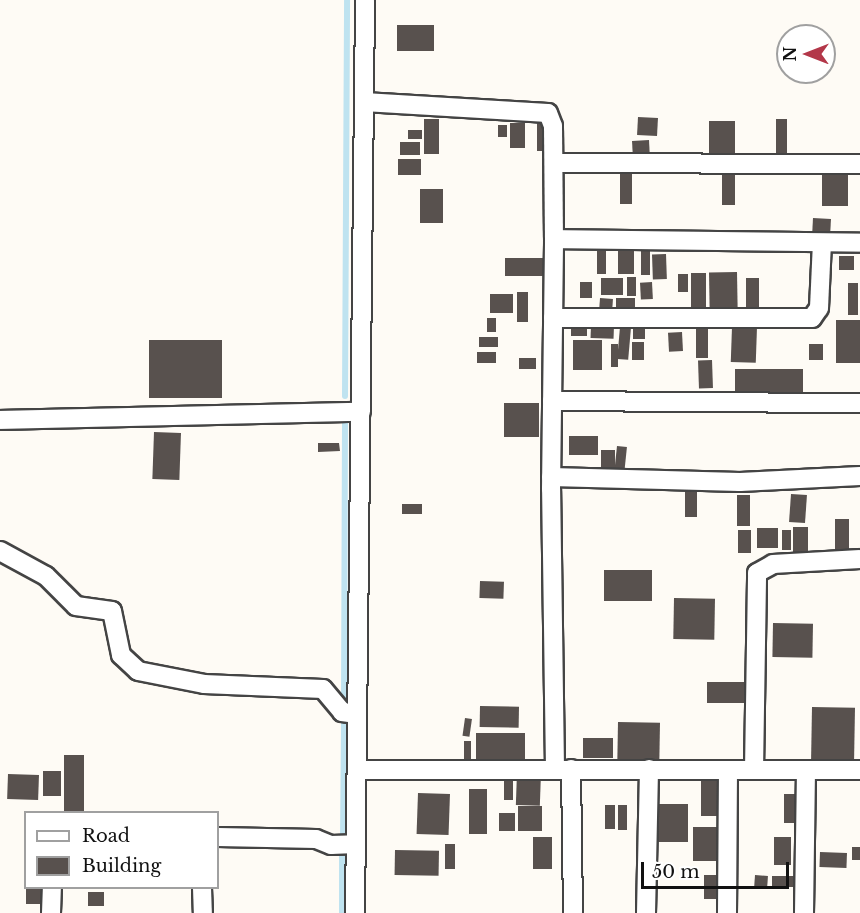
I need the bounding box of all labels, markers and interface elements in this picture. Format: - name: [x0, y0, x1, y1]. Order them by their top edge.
- north arrow: [776, 24, 836, 84]
- text: N: [780, 46, 800, 62]
- legend: [24, 811, 219, 889]
- text: Road: [82, 825, 130, 847]
- scale bar: [644, 850, 792, 888]
- text: Building: [82, 855, 161, 877]
- text: 50 m: [652, 861, 700, 883]

